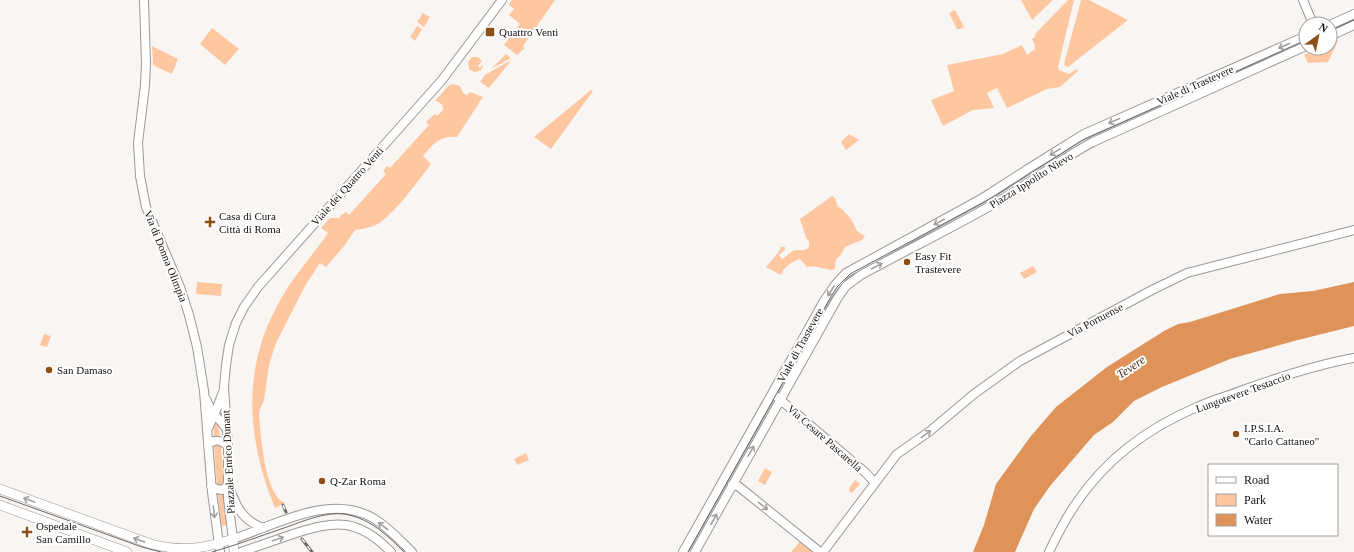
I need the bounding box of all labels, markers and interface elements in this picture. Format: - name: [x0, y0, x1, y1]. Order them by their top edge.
- north arrow: [1298, 16, 1338, 56]
- text: N: [1317, 20, 1330, 35]
- marker: Quattro Venti: [484, 26, 496, 38]
- place label: Quattro Venti: [499, 26, 558, 38]
- one-way arrow: [1279, 43, 1291, 50]
- street label: Viale di Trastevere: [1155, 63, 1235, 107]
- one-way arrow: [1108, 118, 1120, 126]
- street label: Viale dei Quattro Venti: [309, 144, 385, 228]
- one-way arrow: [1049, 148, 1061, 156]
- street label: Piazza Ippolito Nievo: [987, 149, 1075, 211]
- street label: Via di Donna Olimpia: [142, 209, 190, 304]
- place label: Casa di Cura Città di Roma: [219, 210, 281, 235]
- marker: Casa di Cura Città di Roma: [204, 216, 216, 228]
- one-way arrow: [933, 219, 945, 226]
- place label: Easy Fit Trastevere: [915, 250, 961, 275]
- marker: Easy Fit Trastevere: [902, 257, 912, 267]
- one-way arrow: [871, 262, 883, 269]
- one-way arrow: [826, 285, 834, 297]
- street label: Via Portuense: [1065, 300, 1125, 340]
- street label: Viale di Trastevere: [775, 306, 825, 384]
- water label: Tevere: [1114, 352, 1148, 382]
- place label: San Damaso: [57, 364, 113, 376]
- marker: San Damaso: [44, 365, 54, 375]
- street label: Lungotevere Testaccio: [1194, 369, 1292, 415]
- street label: Via Cesare Pascarella: [785, 402, 865, 474]
- street label: Piazzale Enrico Dunant: [219, 410, 237, 514]
- place label: I.P.S.I.A. "Carlo Cattaneo": [1244, 422, 1319, 447]
- marker: I.P.S.I.A. "Carlo Cattaneo": [1231, 429, 1241, 439]
- one-way arrow: [920, 430, 931, 438]
- one-way arrow: [748, 445, 756, 457]
- legend: [1208, 464, 1338, 536]
- text: Road: [1244, 473, 1269, 487]
- place label: Q-Zar Roma: [330, 475, 386, 487]
- marker: Q-Zar Roma: [317, 476, 327, 486]
- text: Park: [1244, 493, 1266, 507]
- one-way arrow: [24, 495, 36, 503]
- one-way arrow: [758, 502, 769, 511]
- one-way arrow: [210, 505, 218, 518]
- one-way arrow: [710, 513, 718, 525]
- text: Water: [1244, 513, 1272, 527]
- place label: Ospedale San Camillo: [36, 520, 91, 545]
- one-way arrow: [378, 521, 389, 530]
- marker: Ospedale San Camillo: [21, 526, 33, 538]
- one-way arrow: [271, 535, 283, 543]
- one-way arrow: [133, 536, 146, 543]

